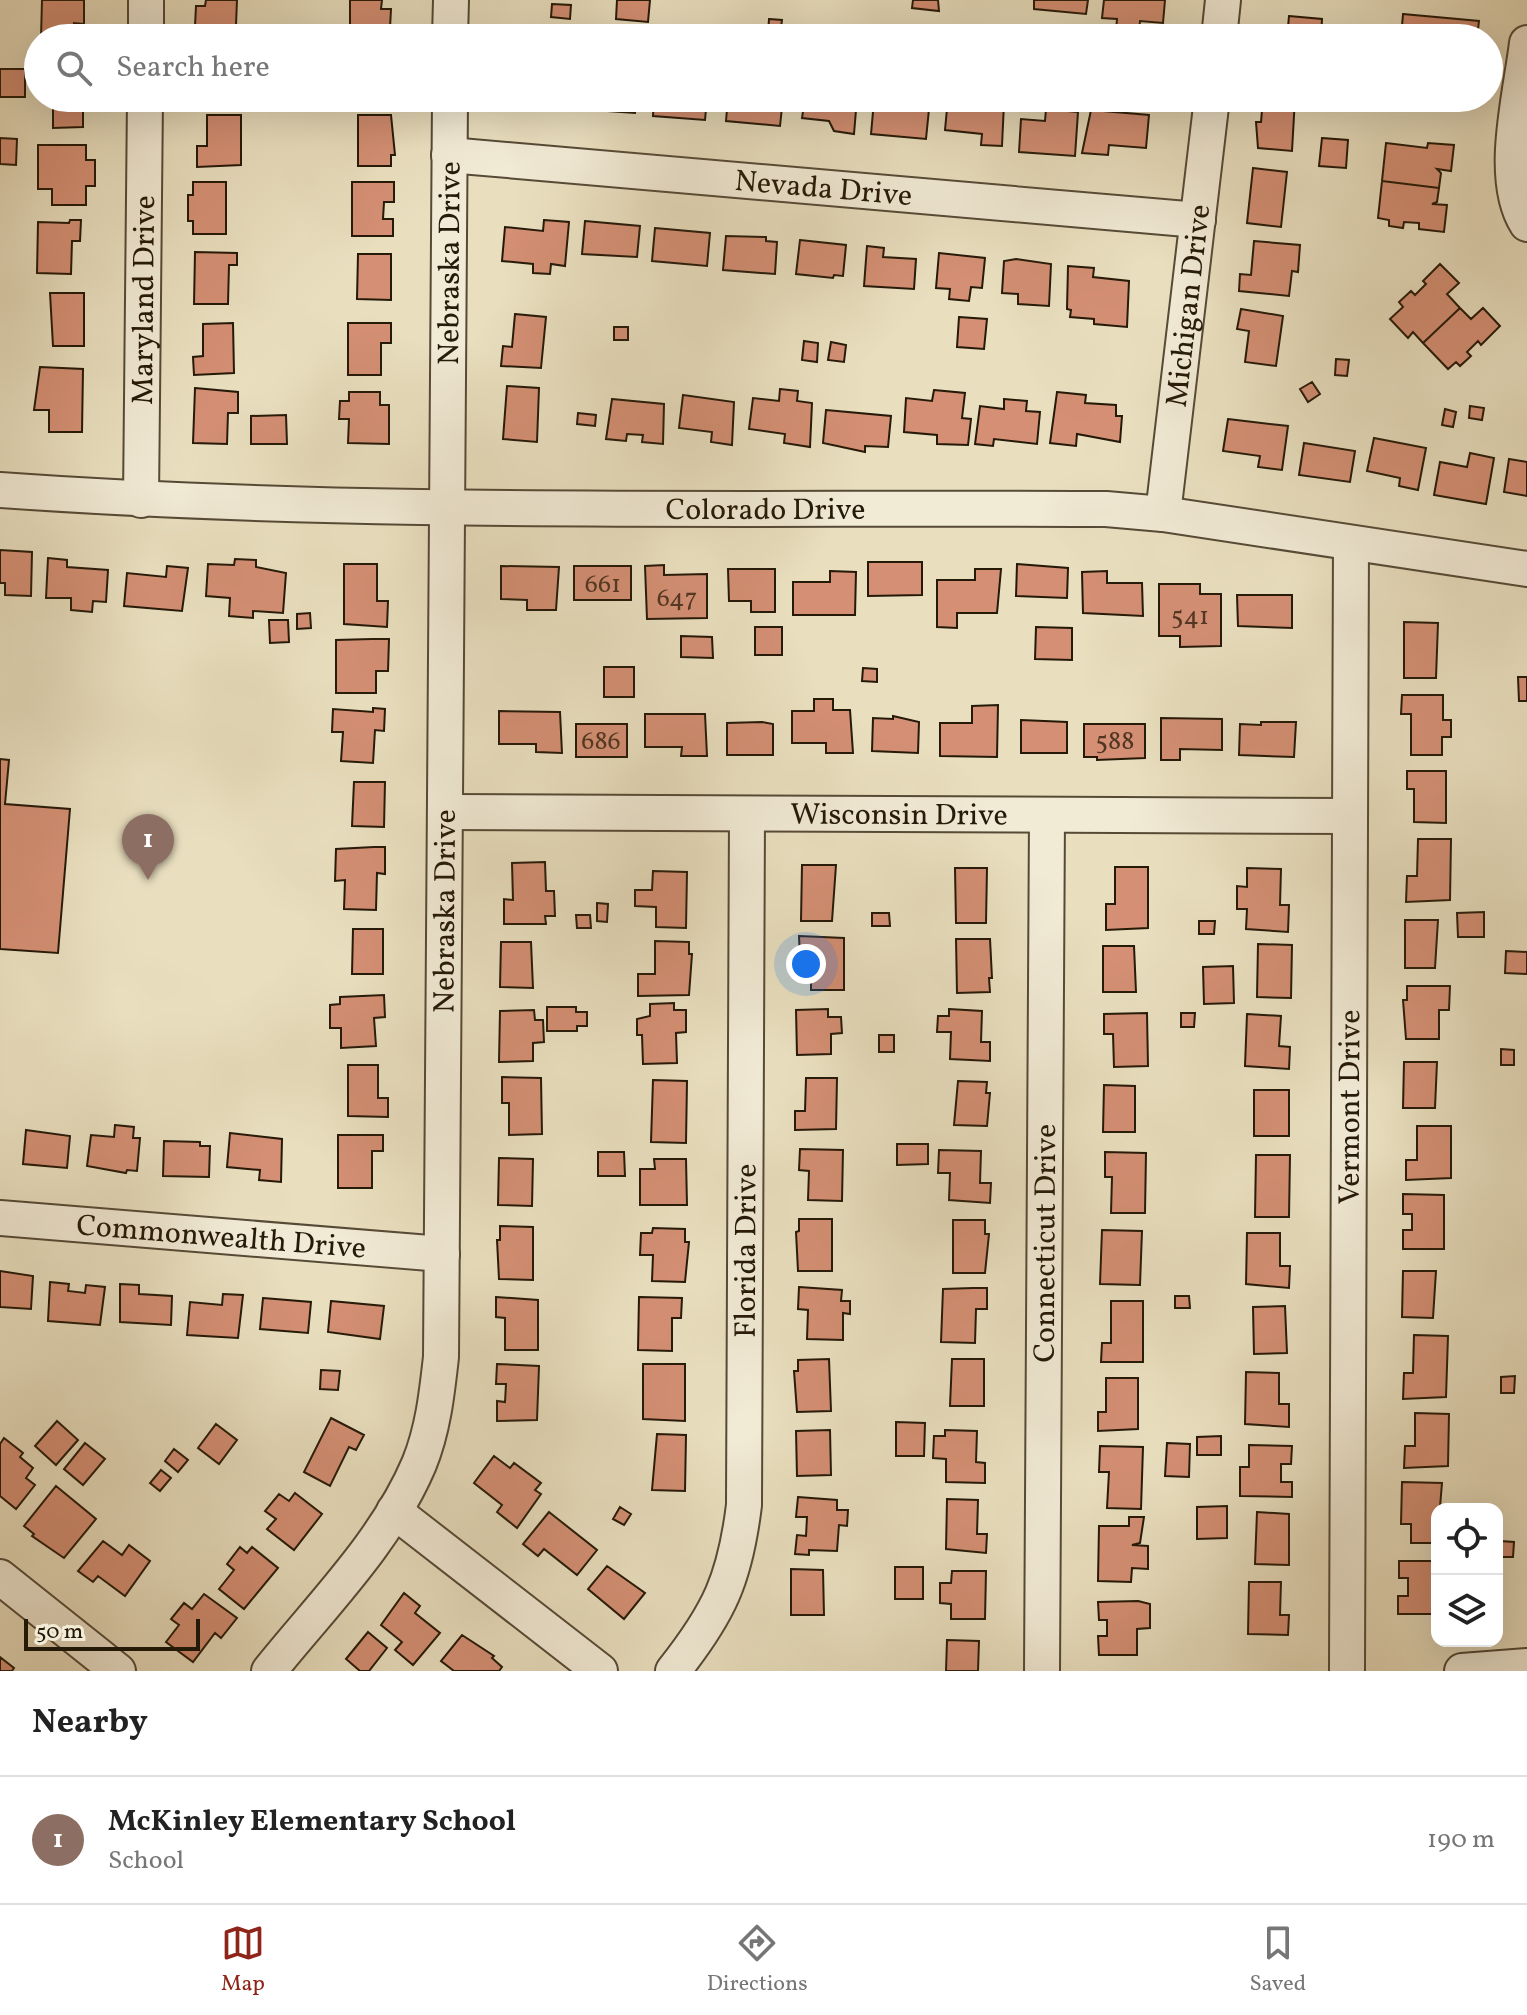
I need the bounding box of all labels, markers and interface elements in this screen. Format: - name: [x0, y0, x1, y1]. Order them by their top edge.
- search box: [24, 24, 1503, 112]
- icon: search: [52, 46, 96, 90]
- text: Search here: [116, 47, 270, 89]
- street label: Nebraska Drive: [429, 161, 473, 365]
- street label: Nevada Drive: [733, 161, 914, 218]
- street label: Maryland Drive: [123, 195, 167, 405]
- street label: Michigan Drive: [1157, 202, 1222, 409]
- street label: Colorado Drive: [666, 490, 866, 532]
- house number: 661: [585, 567, 621, 603]
- house number: 647: [657, 581, 697, 617]
- house number: 541: [1171, 599, 1209, 635]
- house number: 686: [581, 724, 621, 760]
- house number: 588: [1096, 724, 1134, 760]
- street label: Wisconsin Drive: [790, 795, 1008, 837]
- street label: Nebraska Drive: [424, 809, 468, 1013]
- pin: 1: [122, 814, 174, 880]
- your location: [786, 944, 826, 984]
- street label: Vermont Drive: [1330, 1010, 1372, 1204]
- street label: Connecticut Drive: [1025, 1124, 1068, 1363]
- street label: Florida Drive: [726, 1163, 768, 1338]
- street label: Commonwealth Drive: [75, 1205, 367, 1271]
- map controls: [1431, 1503, 1503, 1647]
- button: locate: [1431, 1503, 1503, 1575]
- button: layers: [1431, 1575, 1503, 1647]
- scale bar: [24, 1615, 200, 1651]
- text: 50 m: [36, 1617, 83, 1648]
- text: Nearby: [32, 1700, 148, 1747]
- text: McKinley Elementary School: [108, 1801, 516, 1843]
- text: 1: [53, 1822, 63, 1858]
- text: 190 m: [1427, 1822, 1495, 1858]
- text: School: [108, 1843, 184, 1879]
- tab: Map: [221, 1921, 265, 2000]
- tab: Directions: [707, 1921, 808, 2000]
- tab: Saved: [1249, 1921, 1306, 2000]

